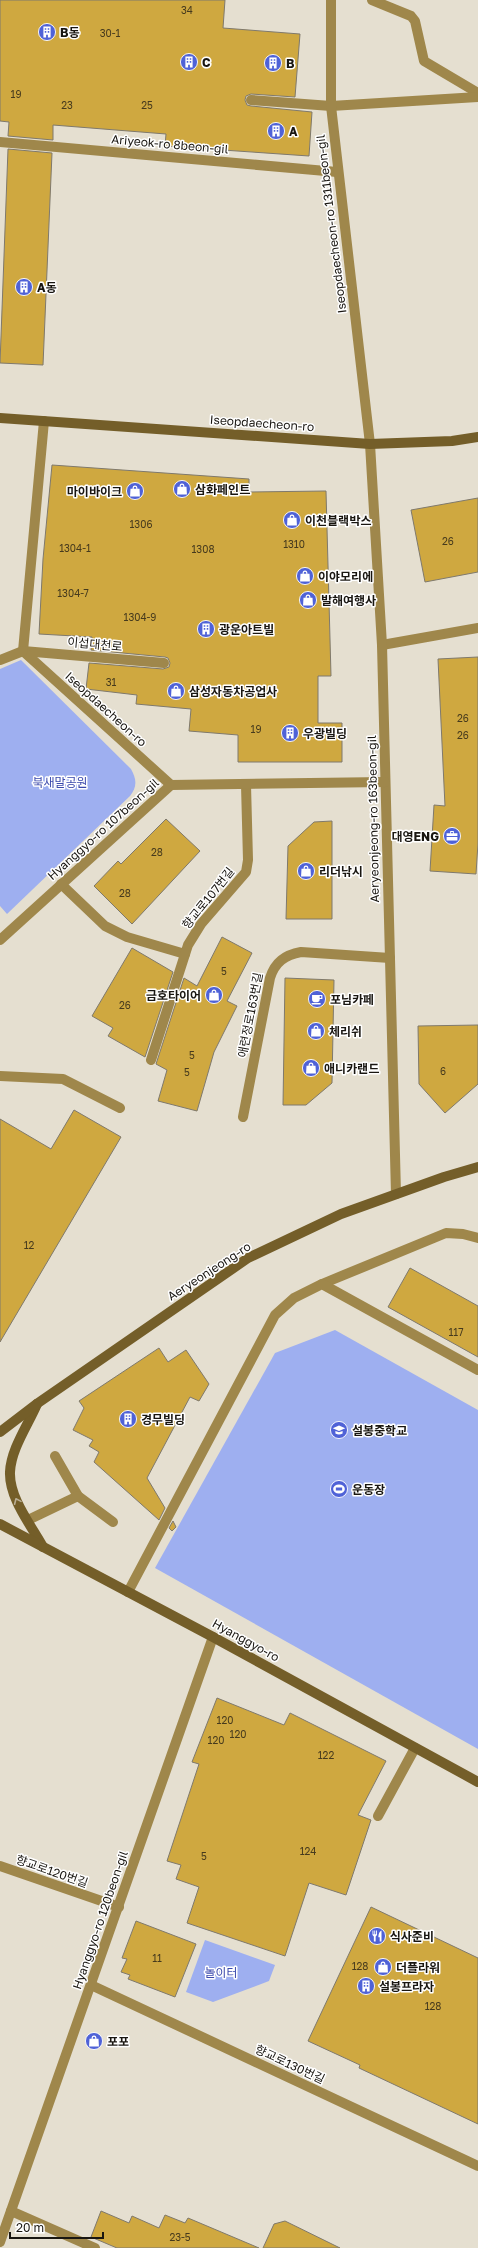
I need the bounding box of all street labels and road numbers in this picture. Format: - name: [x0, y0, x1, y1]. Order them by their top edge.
- street label: Ariyeok-ro 8beon-gil: [111, 131, 229, 157]
- street label: Iseopdaecheon-ro 1311beon-gil: [313, 134, 349, 314]
- street label: Iseopdaecheon-ro: [209, 412, 315, 434]
- street label: 이섭대천로: [67, 634, 123, 654]
- street label: Iseopdaecheon-ro: [62, 668, 150, 750]
- street label: Aeryeonjeong-ro 163beon-gil: [364, 735, 382, 903]
- street label: Hyanggyo-ro 107beon-gil: [44, 775, 162, 883]
- street label: 향교로107번길: [179, 864, 237, 932]
- street label: 애련정로163번길: [234, 971, 266, 1059]
- street label: Aeryeonjeong-ro: [164, 1238, 254, 1304]
- street label: Hyanggyo-ro: [210, 1615, 282, 1665]
- street label: Hyanggyo-ro 120beon-gil: [69, 1849, 131, 1991]
- street label: 향교로120번길: [14, 1852, 90, 1890]
- street label: 향교로130번길: [253, 2041, 327, 2087]

